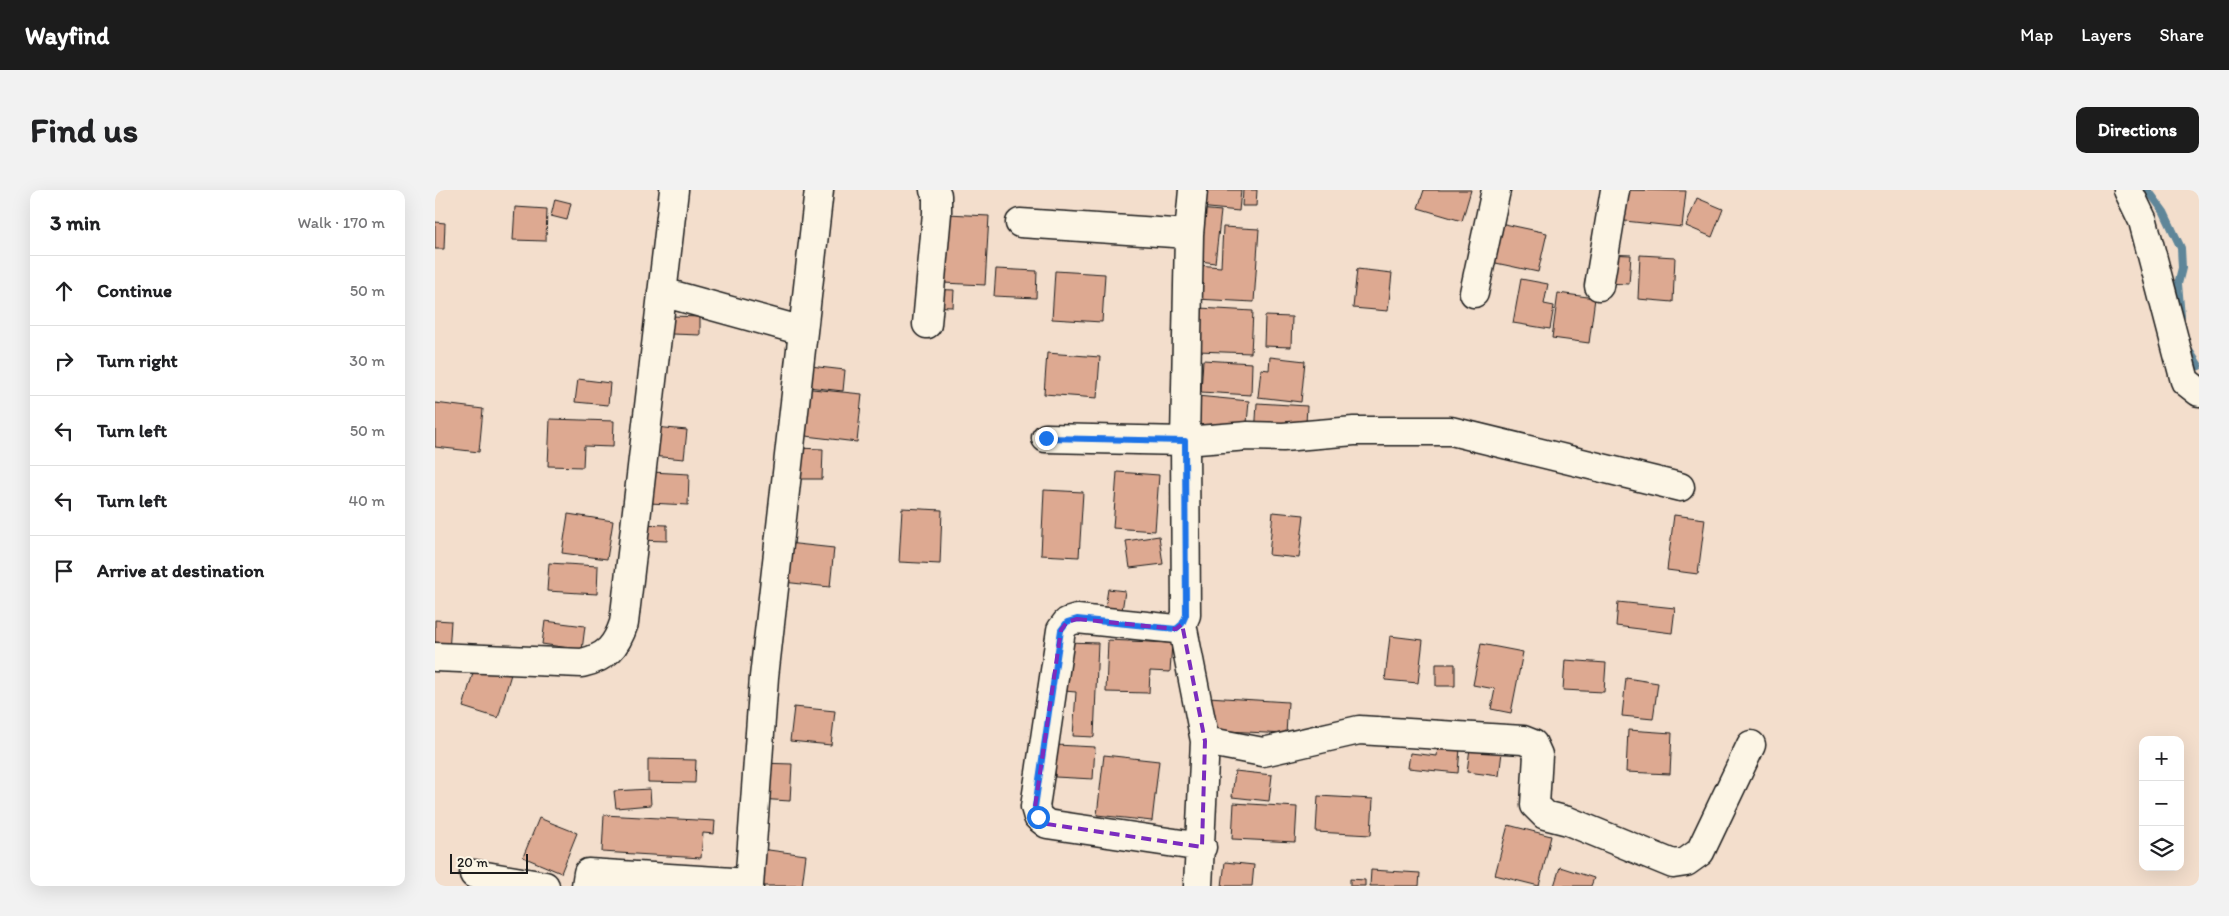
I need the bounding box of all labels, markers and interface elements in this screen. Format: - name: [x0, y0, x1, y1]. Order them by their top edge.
- text: Wayfind: [25, 21, 109, 50]
- text: Map: [2020, 24, 2053, 46]
- text: Layers: [2081, 24, 2131, 46]
- text: Share: [2159, 24, 2204, 46]
- button: Directions: [2076, 107, 2199, 153]
- text: Find us: [30, 109, 138, 151]
- text: 3 min: [50, 210, 100, 235]
- text: Walk · 170 m: [298, 213, 385, 232]
- icon: ahead: [50, 277, 78, 305]
- text: Continue: [97, 279, 172, 302]
- text: 50 m: [350, 281, 385, 300]
- icon: right: [50, 347, 78, 375]
- text: Turn right: [97, 349, 178, 372]
- text: 30 m: [349, 351, 385, 370]
- icon: left: [50, 417, 78, 445]
- text: Turn left: [97, 419, 167, 442]
- text: 50 m: [350, 421, 385, 440]
- route end: [1035, 427, 1058, 450]
- icon: left: [50, 487, 78, 515]
- text: Turn left: [97, 489, 167, 512]
- text: 40 m: [348, 491, 385, 510]
- icon: arrive: [50, 557, 78, 585]
- text: Arrive at destination: [97, 559, 264, 582]
- map controls: [2139, 736, 2184, 871]
- button: +: [2139, 736, 2184, 781]
- button: −: [2139, 781, 2184, 826]
- route start: [1027, 806, 1050, 829]
- button: layers: [2139, 826, 2184, 871]
- scale bar: [450, 851, 527, 874]
- text: 20 m: [457, 854, 488, 871]

